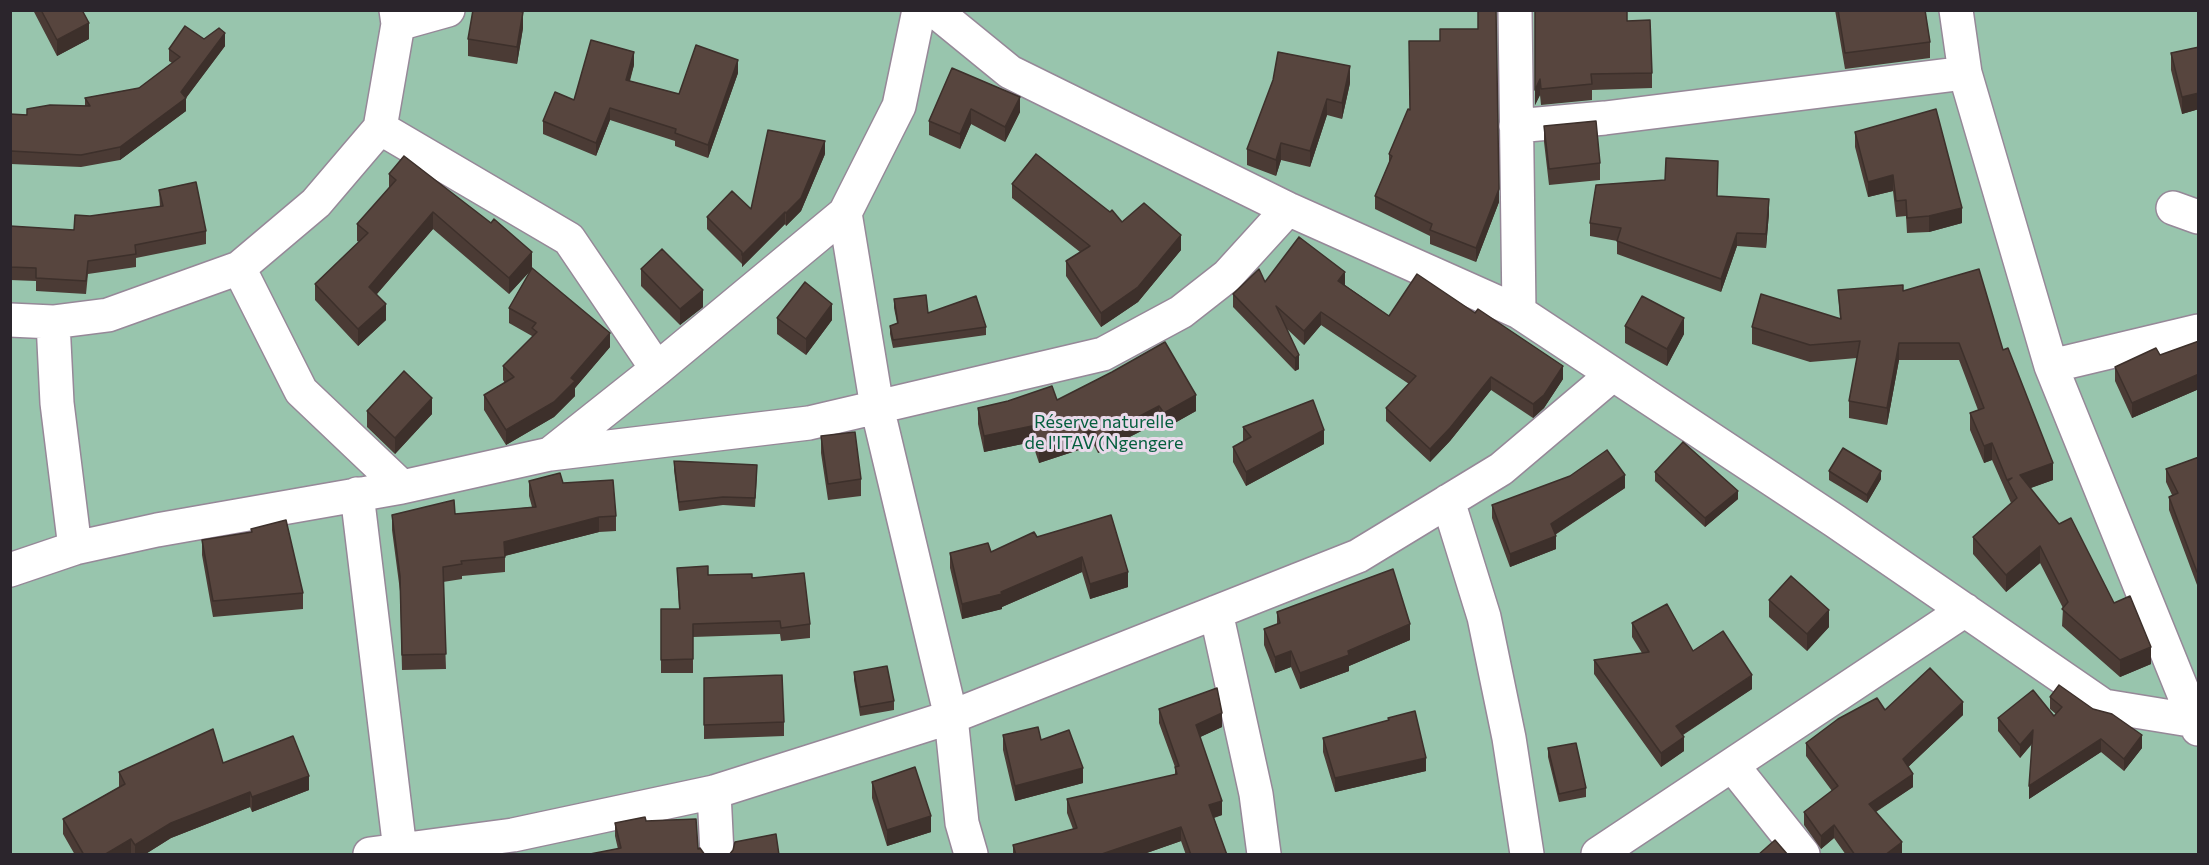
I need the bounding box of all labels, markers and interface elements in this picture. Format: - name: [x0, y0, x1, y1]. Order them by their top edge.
- park label: Réserve naturelle de l'ITAV (Ngengere: [1025, 411, 1183, 454]

